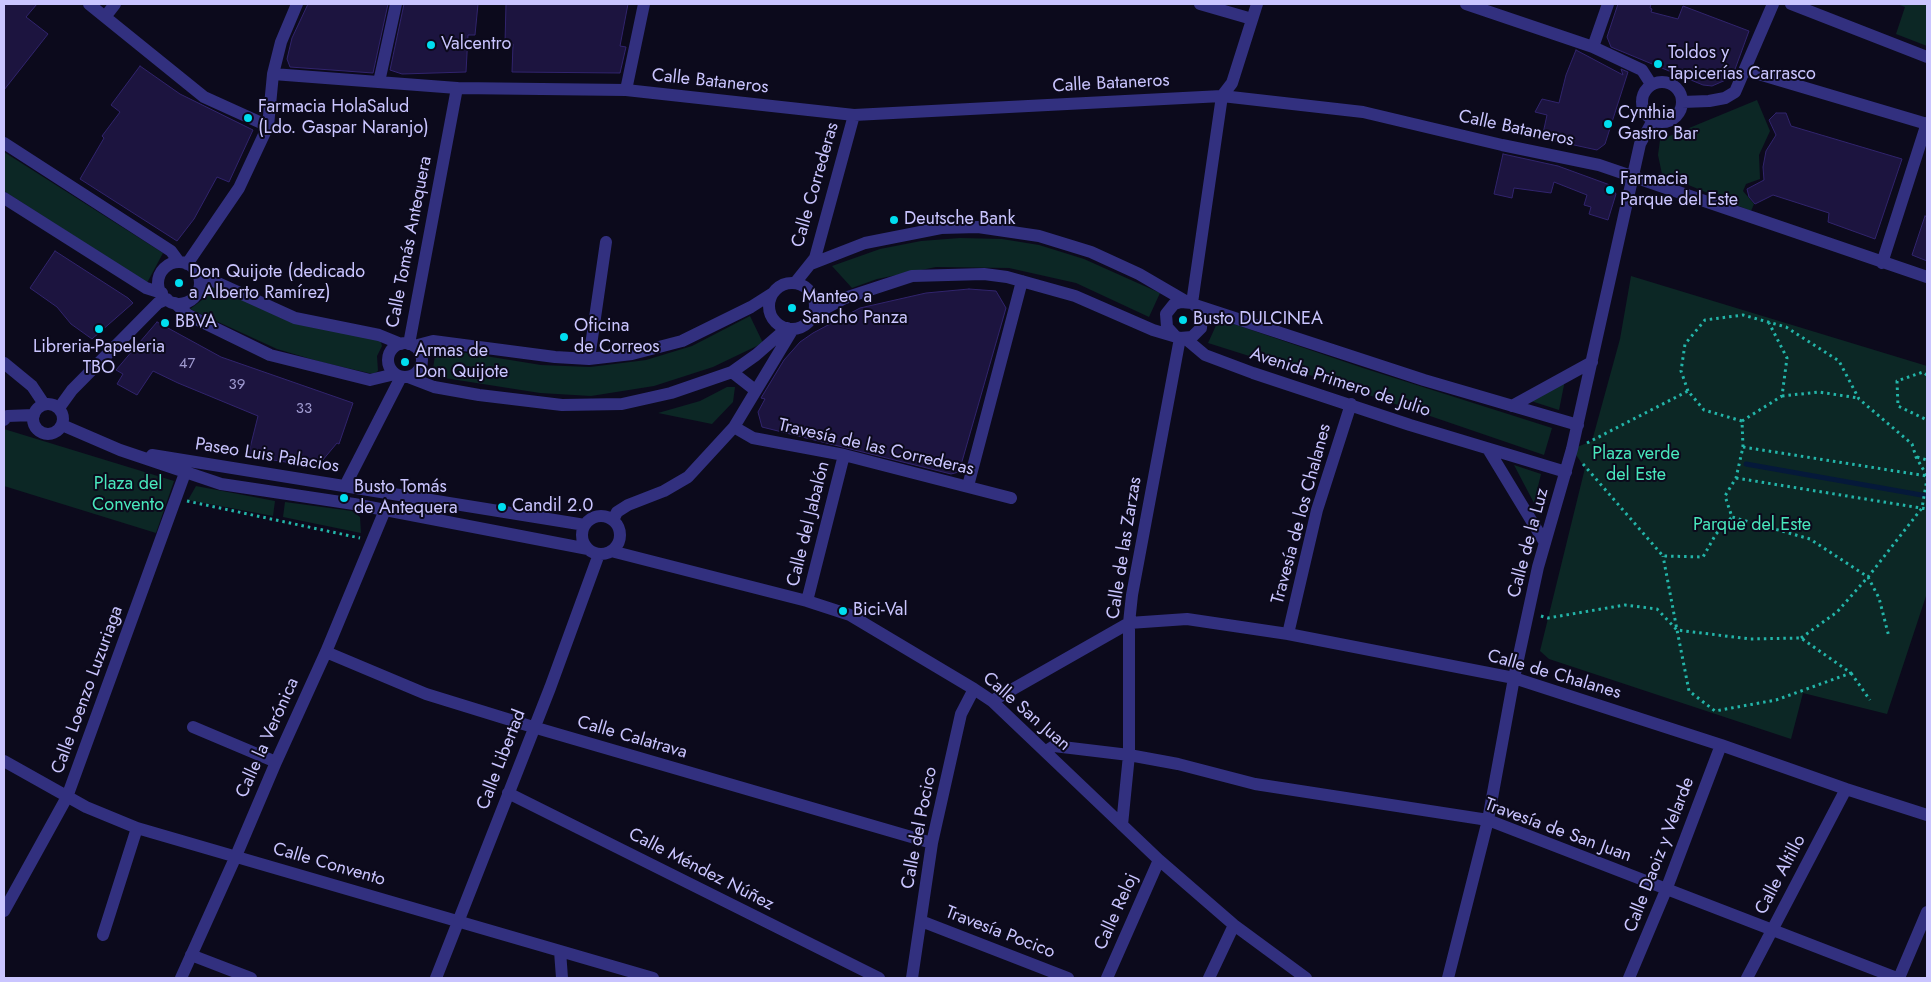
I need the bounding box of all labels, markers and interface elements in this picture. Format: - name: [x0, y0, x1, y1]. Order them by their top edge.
- place label: Valcentro: [441, 34, 511, 56]
- marker: Valcentro: [425, 39, 437, 51]
- place label: Toldos y Tapicerías Carrasco: [1668, 43, 1816, 86]
- marker: Toldos y Tapicerías Carrasco: [1652, 58, 1664, 70]
- street label: Calle Bataneros: [651, 65, 769, 99]
- street label: Calle Bataneros: [1052, 70, 1170, 98]
- place label: Farmacia HolaSalud (Ldo. Gaspar Naranjo): [258, 97, 429, 140]
- place label: Cynthia Gastro Bar: [1618, 103, 1698, 146]
- street label: Calle Bataneros: [1456, 106, 1576, 152]
- marker: Farmacia HolaSalud (Ldo. Gaspar Naranjo): [242, 112, 254, 124]
- marker: Cynthia Gastro Bar: [1602, 118, 1614, 130]
- street label: Calle Correderas: [788, 120, 844, 250]
- street label: Calle Tomás Antequera: [383, 154, 437, 330]
- place label: Farmacia Parque del Este: [1620, 169, 1738, 212]
- marker: Farmacia Parque del Este: [1604, 184, 1616, 196]
- place label: Deutsche Bank: [904, 209, 1015, 231]
- marker: Deutsche Bank: [888, 214, 900, 226]
- place label: Don Quijote (dedicado a Alberto Ramírez): [189, 262, 365, 304]
- marker: Don Quijote (dedicado a Alberto Ramírez): [173, 277, 185, 289]
- place label: Manteo a Sancho Panza: [802, 287, 908, 330]
- marker: Manteo a Sancho Panza: [786, 302, 798, 314]
- place label: Busto DULCINEA: [1193, 309, 1323, 331]
- place label: BBVA: [175, 312, 217, 334]
- marker: Busto DULCINEA: [1177, 314, 1189, 326]
- place label: Oficina de Correos: [574, 316, 660, 358]
- marker: BBVA: [159, 317, 171, 329]
- marker: Libreria-Papeleria TBO: [93, 323, 105, 335]
- marker: Oficina de Correos: [558, 331, 570, 343]
- place label: Libreria-Papeleria TBO: [33, 337, 165, 379]
- place label: Armas de Don Quijote: [415, 341, 508, 384]
- street label: Avenida Primero de Julio: [1247, 344, 1433, 422]
- house number: 47: [179, 355, 195, 373]
- marker: Armas de Don Quijote: [399, 356, 411, 368]
- house number: 39: [229, 376, 245, 394]
- house number: 33: [296, 400, 312, 418]
- street label: Travesía de las Correderas: [776, 415, 976, 481]
- street label: Travesía de los Chalanes: [1268, 422, 1336, 606]
- street label: Paseo Luis Palacios: [194, 434, 340, 478]
- park label: Plaza verde del Este: [1592, 444, 1680, 486]
- street label: Calle del Jabalón: [783, 459, 835, 589]
- park label: Plaza del Convento: [92, 474, 164, 516]
- street label: Calle de las Zarzas: [1103, 475, 1147, 621]
- place label: Busto Tomás de Antequera: [354, 477, 458, 520]
- street label: Calle de la Luz: [1504, 486, 1554, 600]
- marker: Busto Tomás de Antequera: [338, 492, 350, 504]
- place label: Candil 2.0: [512, 496, 593, 518]
- marker: Candil 2.0: [496, 501, 508, 513]
- park label: Parque del Este: [1693, 515, 1811, 537]
- place label: Bici-Val: [853, 600, 908, 622]
- street label: Calle Loenzo Luzuriaga: [48, 603, 128, 777]
- marker: Bici-Val: [837, 605, 849, 617]
- street label: Calle de Chalanes: [1485, 646, 1623, 704]
- street label: Calle San Juan: [978, 668, 1074, 756]
- street label: Calle la Verónica: [232, 675, 304, 801]
- street label: Calle Libertad: [473, 707, 531, 813]
- street label: Calle Calatrava: [575, 712, 689, 764]
- street label: Calle del Pocico: [898, 765, 942, 891]
- street label: Calle Daoiz y Velarde: [1620, 774, 1700, 936]
- street label: Travesía de San Juan: [1482, 794, 1634, 868]
- street label: Calle Méndez Núñez: [625, 824, 777, 916]
- street label: Calle Altillo: [1751, 831, 1811, 919]
- street label: Calle Convento: [270, 839, 388, 891]
- street label: Calle Reloj: [1091, 870, 1143, 954]
- street label: Travesía Pocico: [942, 902, 1058, 964]

